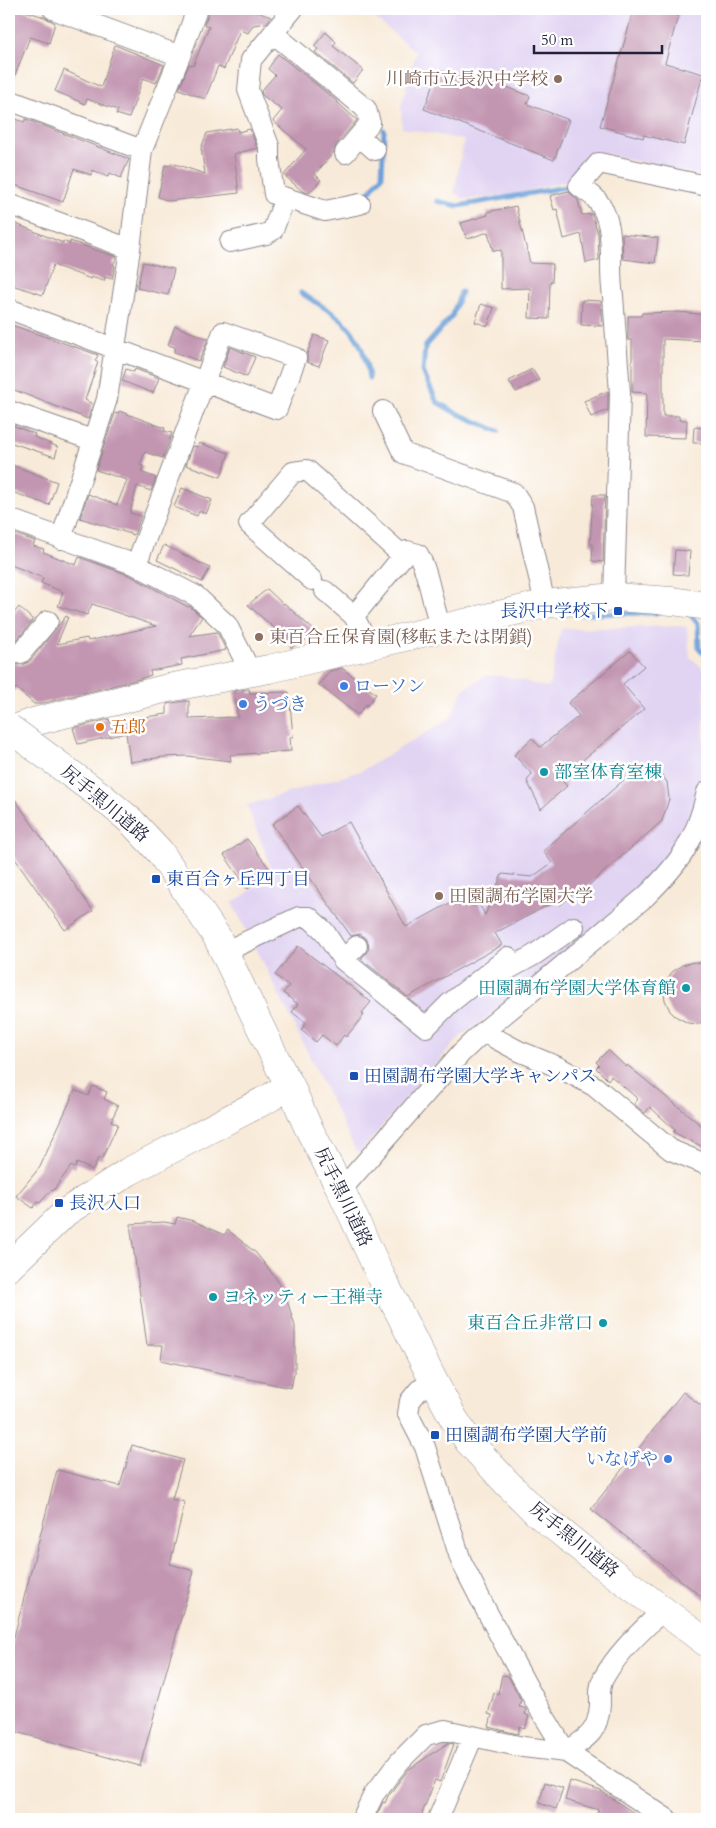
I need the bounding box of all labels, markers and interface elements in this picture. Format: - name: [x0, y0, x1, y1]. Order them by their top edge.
- scale bar: [534, 22, 661, 54]
- text: 50 m: [541, 30, 573, 50]
- place label: 川崎市立長沢中学校: [386, 67, 548, 92]
- marker: 川崎市立長沢中学校: [552, 73, 564, 85]
- place label: 長沢中学校下: [500, 599, 608, 624]
- marker: 長沢中学校下: [612, 605, 624, 617]
- place label: 東百合丘保育園(移転または閉鎖): [269, 625, 532, 650]
- marker: 東百合丘保育園(移転または閉鎖): [253, 631, 265, 643]
- place label: ローソン: [354, 674, 425, 699]
- marker: ローソン: [338, 680, 350, 692]
- place label: うづき: [253, 692, 307, 717]
- marker: うづき: [237, 698, 249, 710]
- place label: 五郎: [110, 715, 146, 740]
- marker: 五郎: [94, 721, 106, 733]
- street label: 尻手黒川道路: [56, 760, 154, 848]
- place label: 部室体育室棟: [554, 760, 662, 785]
- marker: 部室体育室棟: [538, 766, 550, 778]
- place label: 東百合ヶ丘四丁目: [166, 867, 310, 892]
- marker: 東百合ヶ丘四丁目: [150, 873, 162, 885]
- place label: 田園調布学園大学: [449, 884, 593, 909]
- marker: 田園調布学園大学: [433, 890, 445, 902]
- place label: 田園調布学園大学体育館: [478, 976, 676, 1001]
- marker: 田園調布学園大学体育館: [680, 982, 692, 994]
- place label: 田園調布学園大学キャンパス: [364, 1064, 597, 1089]
- marker: 田園調布学園大学キャンパス: [348, 1070, 360, 1082]
- street label: 尻手黒川道路: [308, 1143, 378, 1251]
- place label: 長沢入口: [69, 1191, 141, 1216]
- marker: 長沢入口: [53, 1197, 65, 1209]
- place label: ヨネッティー王禅寺: [223, 1285, 384, 1310]
- marker: ヨネッティー王禅寺: [207, 1291, 219, 1303]
- place label: 東百合丘非常口: [467, 1311, 593, 1336]
- marker: 東百合丘非常口: [597, 1317, 609, 1329]
- place label: 田園調布学園大学前: [445, 1423, 607, 1448]
- marker: 田園調布学園大学前: [429, 1429, 441, 1441]
- place label: いなげや: [586, 1447, 658, 1472]
- marker: いなげや: [662, 1453, 674, 1465]
- street label: 尻手黒川道路: [524, 1496, 624, 1584]

